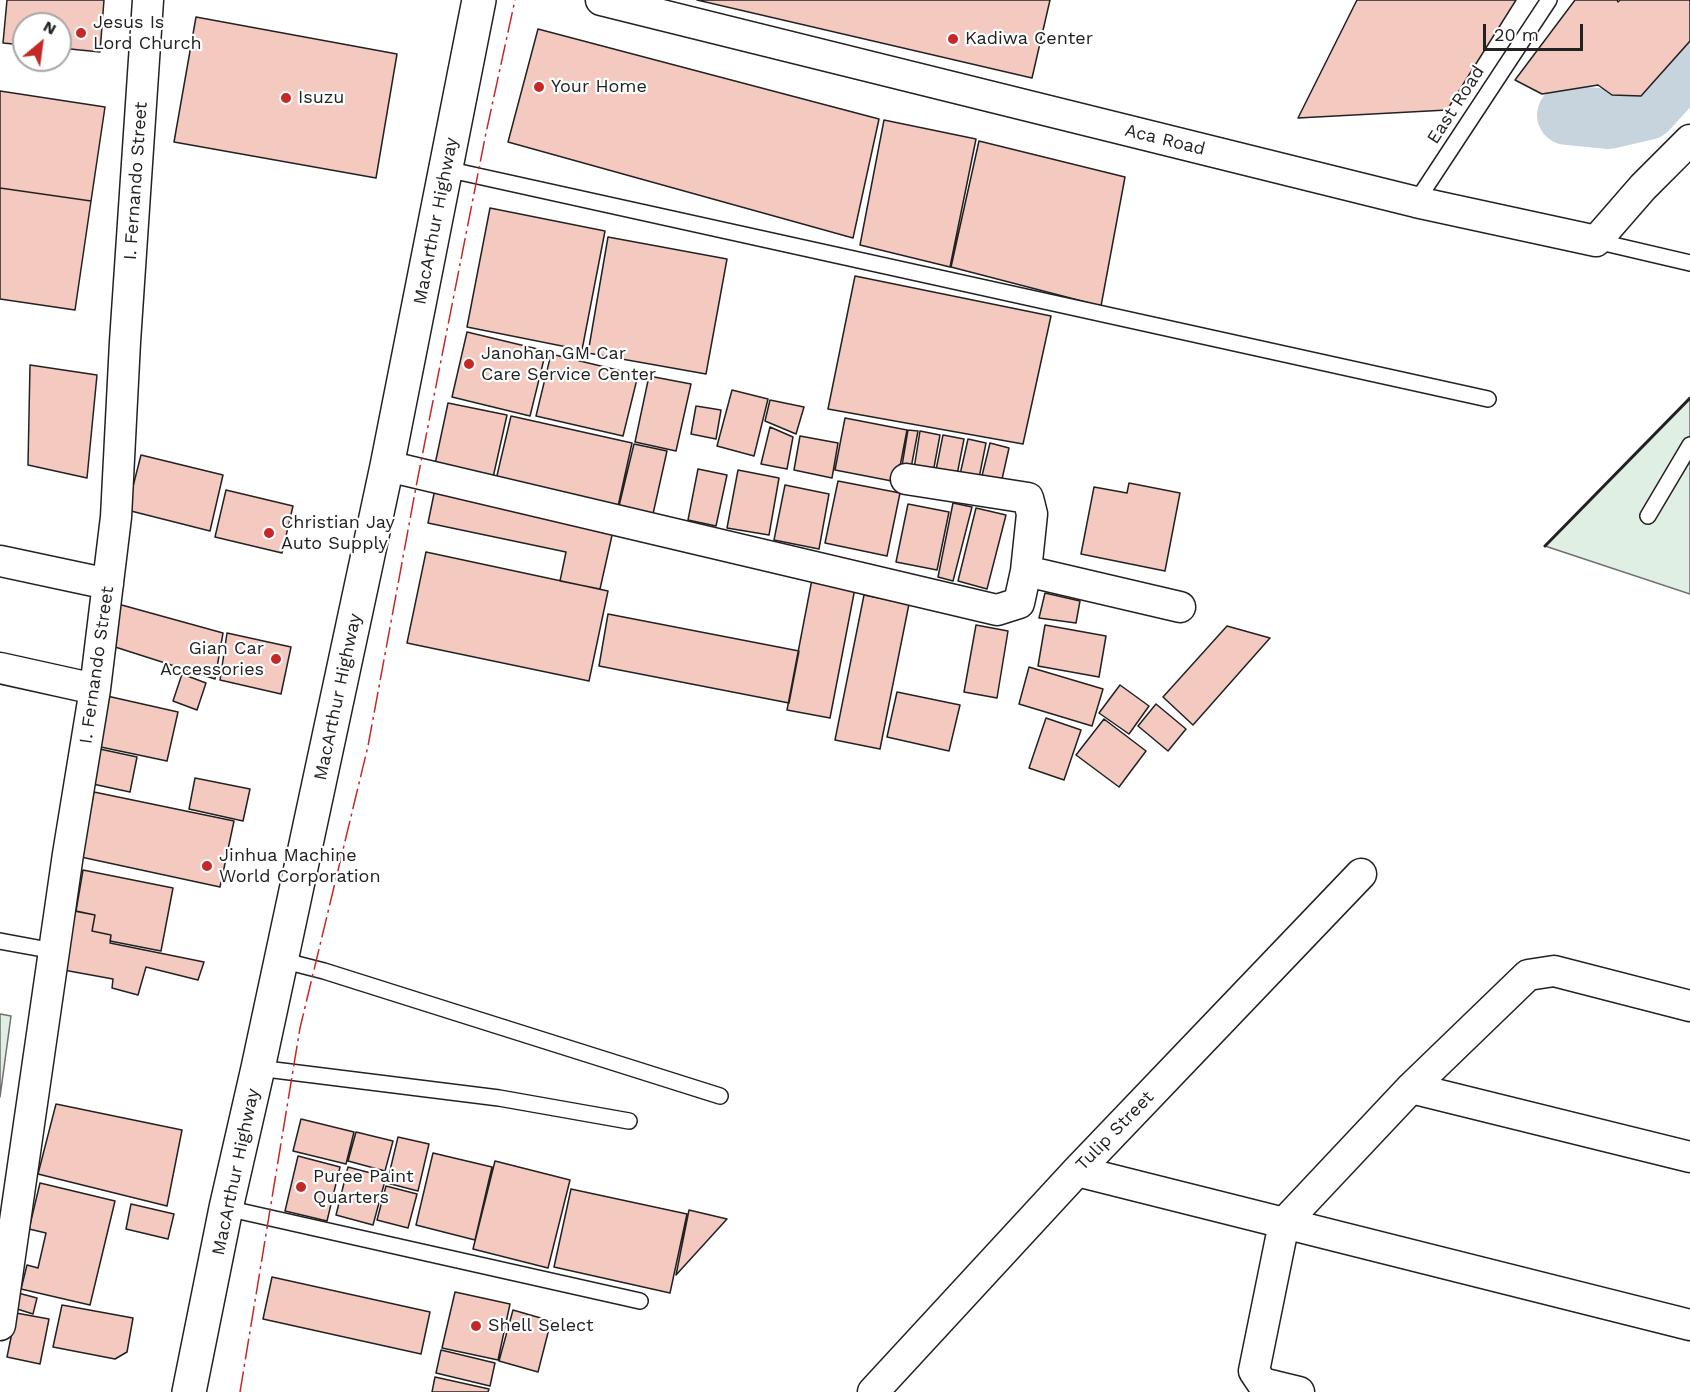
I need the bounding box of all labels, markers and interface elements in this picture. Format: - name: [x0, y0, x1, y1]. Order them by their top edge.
- north arrow: [12, 12, 72, 72]
- place label: Jesus Is Lord Church: [93, 12, 202, 54]
- scale bar: [1486, 12, 1586, 50]
- text: N: [40, 16, 60, 39]
- text: 20 m: [1494, 24, 1539, 45]
- marker: Jesus Is Lord Church: [74, 26, 88, 40]
- place label: Kadiwa Center: [965, 28, 1093, 50]
- marker: Kadiwa Center: [946, 32, 960, 46]
- street label: East Road: [1423, 62, 1489, 148]
- place label: Your Home: [551, 76, 647, 98]
- marker: Your Home: [532, 80, 546, 94]
- place label: Isuzu: [298, 87, 344, 109]
- marker: Isuzu: [279, 91, 293, 105]
- street label: I. Fernando Street: [120, 101, 152, 261]
- street label: Aca Road: [1123, 120, 1207, 160]
- street label: MacArthur Highway: [409, 136, 463, 306]
- place label: Janohan GM Car Care Service Center: [481, 343, 656, 386]
- marker: Janohan GM Car Care Service Center: [462, 357, 476, 371]
- place label: Christian Jay Auto Supply: [281, 512, 395, 554]
- marker: Christian Jay Auto Supply: [262, 526, 276, 540]
- street label: I. Fernando Street: [75, 585, 119, 745]
- street label: MacArthur Highway: [310, 612, 366, 782]
- place label: Gian Car Accessories: [160, 638, 264, 680]
- marker: Gian Car Accessories: [269, 652, 283, 666]
- place label: Jinhua Machine World Corporation: [219, 845, 381, 888]
- marker: Jinhua Machine World Corporation: [200, 859, 214, 873]
- street label: MacArthur Highway: [208, 1087, 264, 1257]
- street label: Tulip Street: [1072, 1087, 1158, 1175]
- place label: Puree Paint Quarters: [313, 1166, 414, 1208]
- marker: Puree Paint Quarters: [294, 1180, 308, 1194]
- place label: Shell Select: [488, 1315, 594, 1337]
- marker: Shell Select: [469, 1319, 483, 1333]

